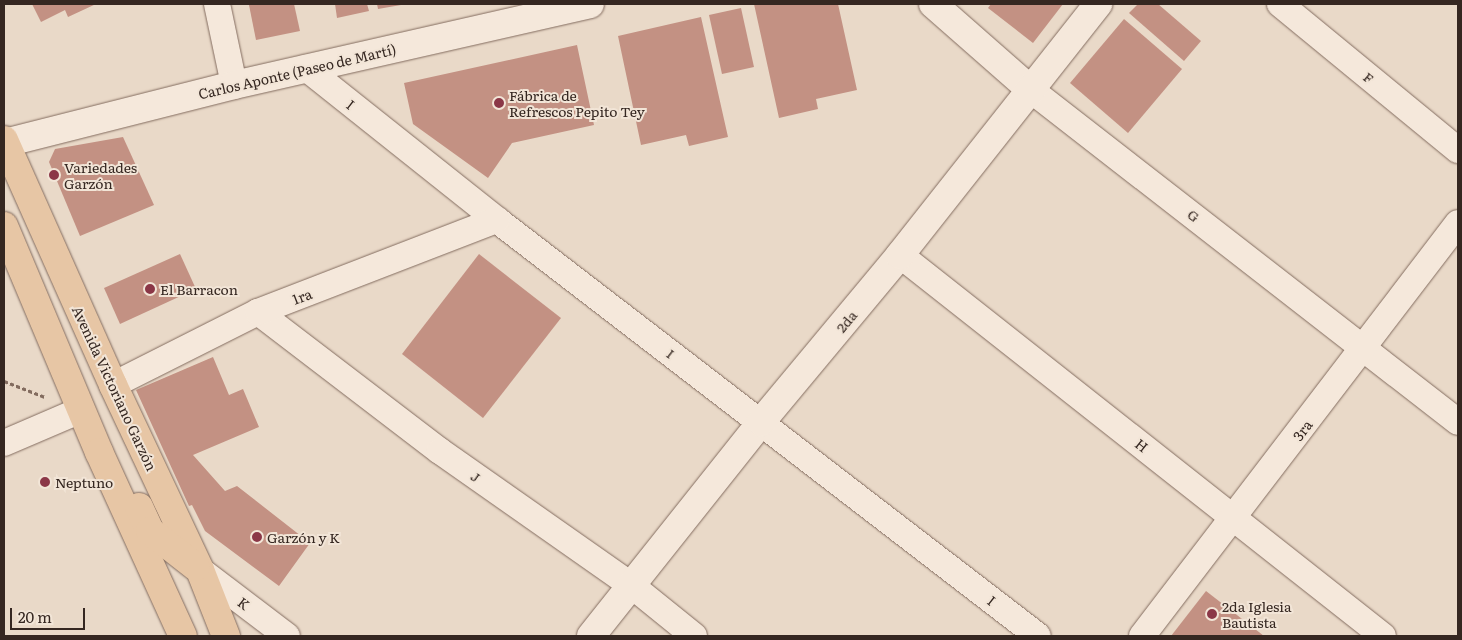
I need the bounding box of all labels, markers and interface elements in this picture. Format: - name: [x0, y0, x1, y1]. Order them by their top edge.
- street label: Carlos Aponte (Paseo de Martí): [196, 40, 398, 102]
- street label: F: [1360, 68, 1378, 86]
- place label: Fábrica de Refrescos Pepito Tey: [509, 87, 645, 120]
- street label: I: [344, 96, 358, 112]
- marker: Fábrica de Refrescos Pepito Tey: [493, 97, 505, 109]
- place label: Variedades Garzón: [64, 159, 137, 192]
- marker: Variedades Garzón: [48, 169, 60, 181]
- street label: G: [1185, 205, 1203, 225]
- place label: El Barracon: [160, 281, 238, 297]
- marker: El Barracon: [144, 283, 156, 295]
- street label: 1ra: [290, 285, 314, 307]
- street label: Avenida Victoriano Garzón: [69, 303, 161, 473]
- street label: 2da: [832, 307, 860, 335]
- street label: I: [664, 345, 678, 361]
- street label: 3ra: [1289, 416, 1315, 444]
- street label: H: [1132, 435, 1152, 455]
- street label: J: [468, 467, 484, 485]
- place label: Neptuno: [55, 474, 113, 490]
- marker: Neptuno: [39, 476, 51, 488]
- place label: Garzón y K: [267, 529, 340, 545]
- marker: Garzón y K: [251, 531, 263, 543]
- street label: I: [985, 592, 999, 608]
- street label: K: [235, 593, 253, 613]
- scale bar: [12, 598, 88, 630]
- place label: 2da Iglesia Bautista: [1222, 598, 1292, 630]
- text: 20 m: [18, 605, 52, 628]
- marker: 2da Iglesia Bautista: [1206, 608, 1218, 620]

